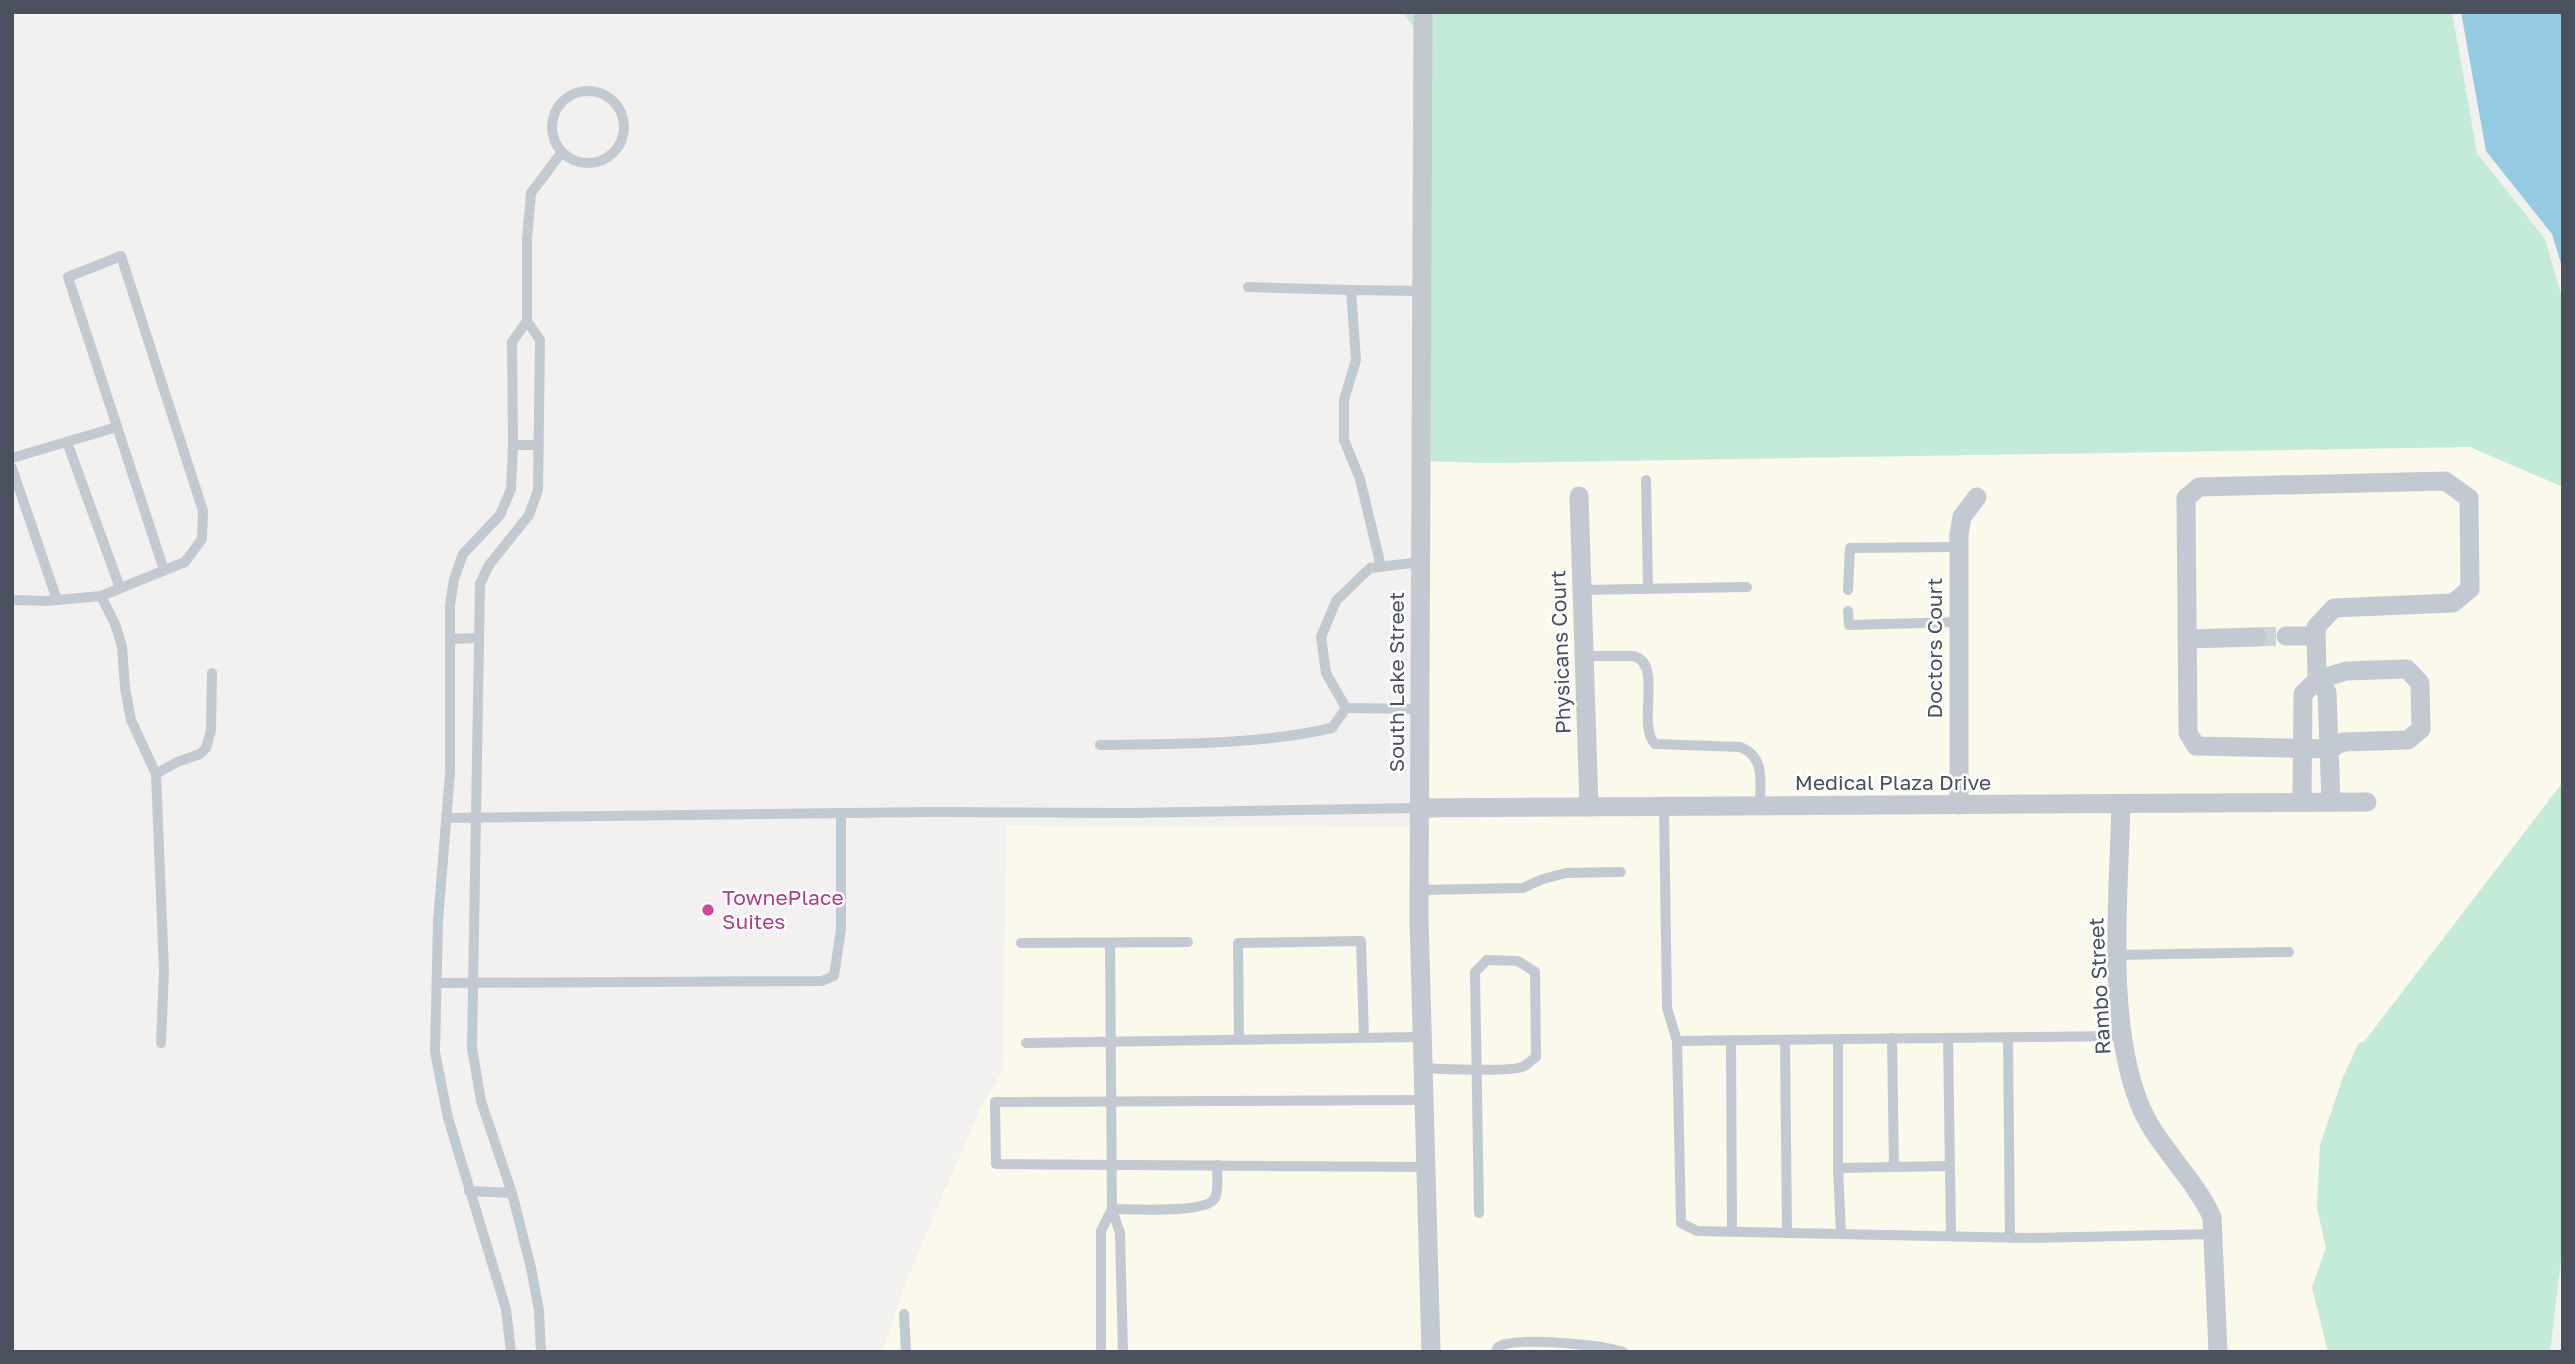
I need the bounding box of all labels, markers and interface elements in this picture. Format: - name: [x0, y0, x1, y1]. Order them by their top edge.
- street label: Physicans Court: [1544, 570, 1576, 734]
- street label: Doctors Court: [1921, 578, 1947, 718]
- street label: South Lake Street: [1383, 592, 1409, 772]
- street label: Medical Plaza Drive: [1795, 769, 1991, 795]
- place label: TownePlace Suites: [722, 884, 844, 934]
- marker: TownePlace Suites: [700, 902, 716, 918]
- street label: Rambo Street: [2082, 917, 2116, 1055]

